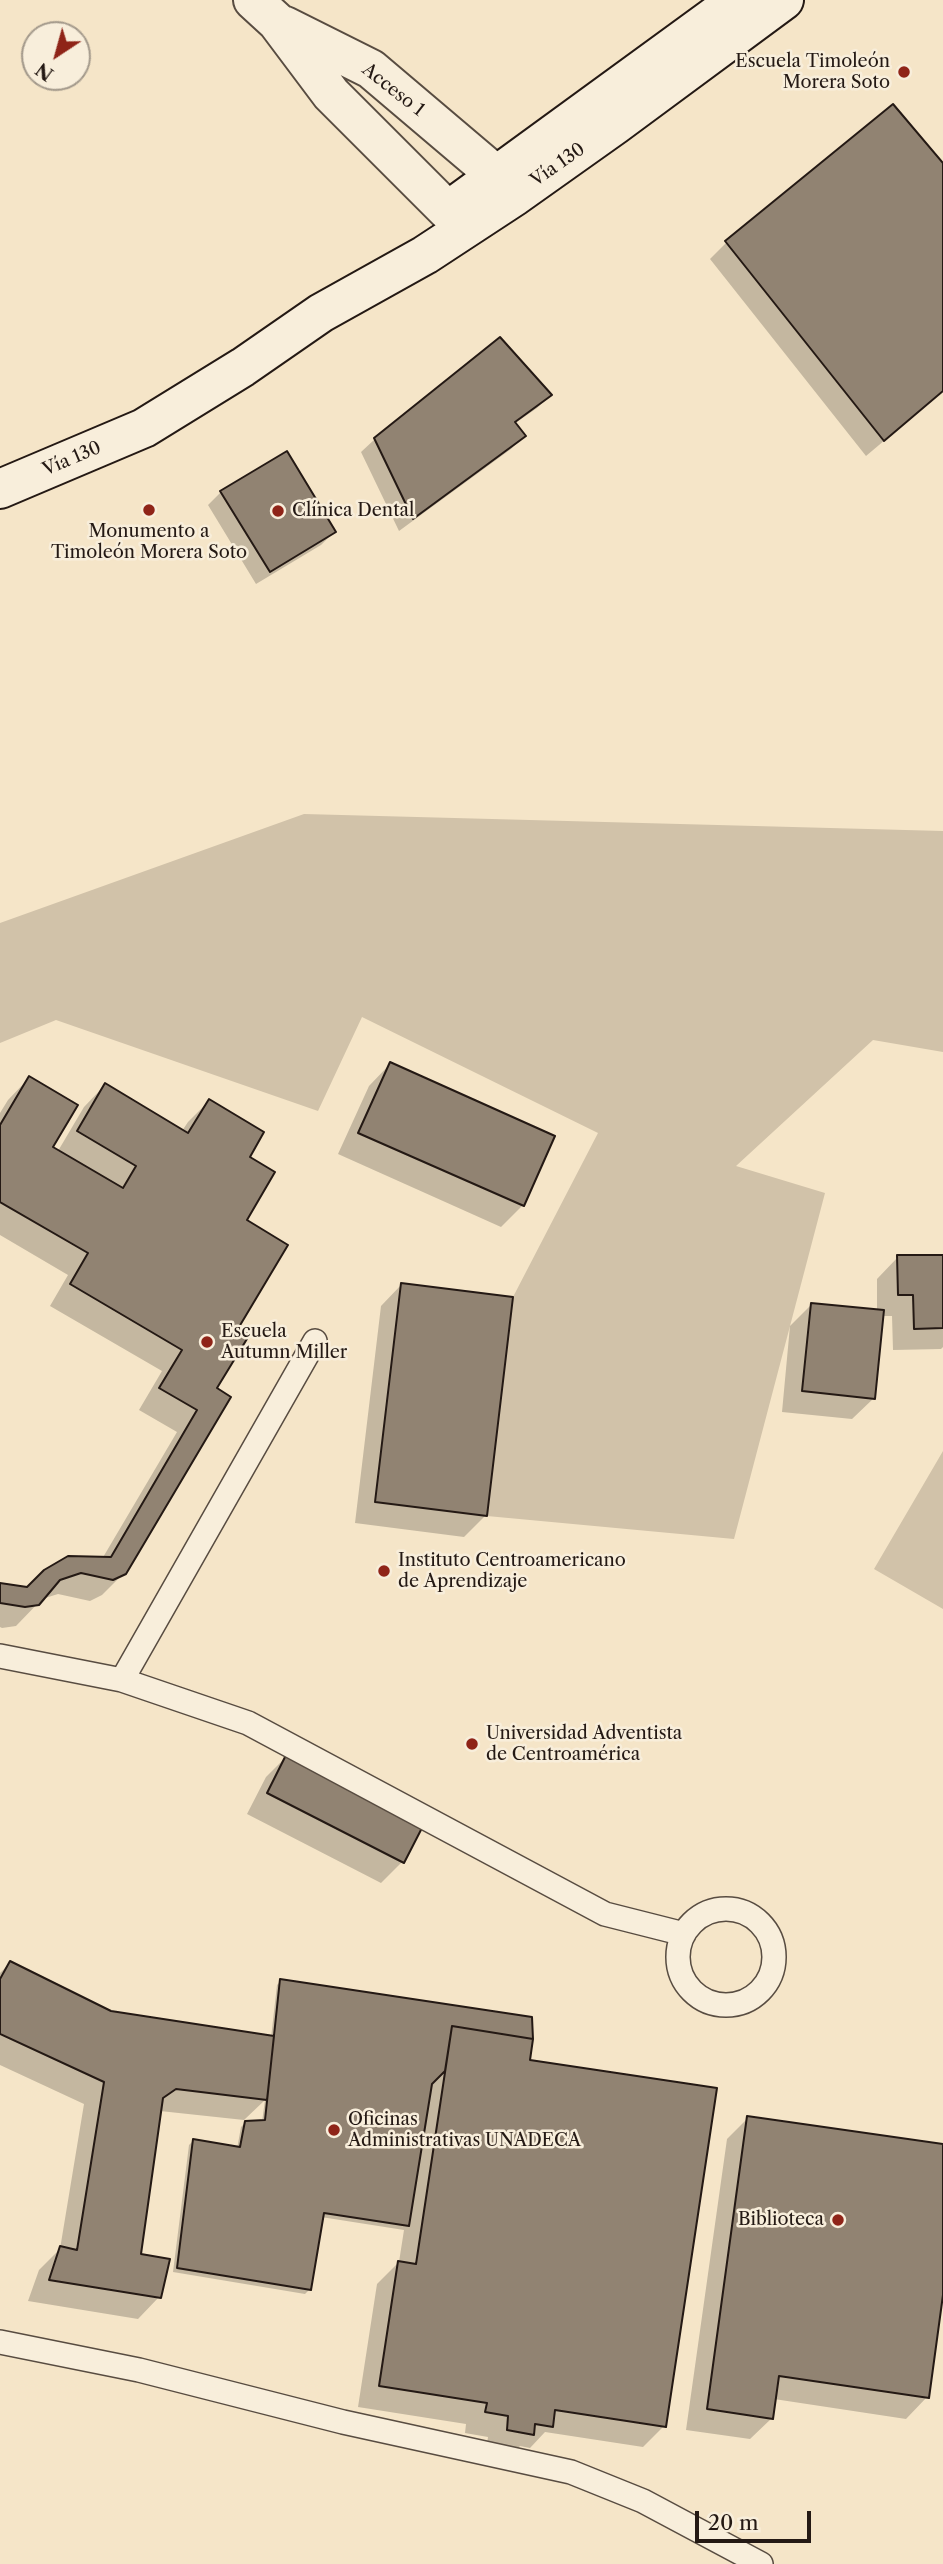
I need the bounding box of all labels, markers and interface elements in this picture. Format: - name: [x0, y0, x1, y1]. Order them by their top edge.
- north arrow: [21, 21, 91, 91]
- place label: Escuela Timoleón Morera Soto: [735, 51, 890, 94]
- text: N: [31, 58, 58, 86]
- street label: Acceso 1: [357, 59, 429, 121]
- marker: Escuela Timoleón Morera Soto: [896, 64, 912, 80]
- street label: Vía 130: [527, 139, 589, 191]
- street label: Vía 130: [39, 437, 105, 481]
- place label: Clínica Dental: [292, 500, 414, 522]
- marker: Monumento a Timoleón Morera Soto: [141, 502, 157, 518]
- marker: Clínica Dental: [270, 503, 286, 519]
- place label: Monumento a Timoleón Morera Soto: [51, 521, 247, 564]
- place label: Escuela Autumn Miller: [221, 1321, 347, 1364]
- marker: Escuela Autumn Miller: [199, 1334, 215, 1350]
- place label: Instituto Centroamericano de Aprendizaje: [398, 1550, 626, 1592]
- marker: Instituto Centroamericano de Aprendizaje: [376, 1563, 392, 1579]
- place label: Universidad Adventista de Centroamérica: [486, 1723, 682, 1766]
- marker: Universidad Adventista de Centroamérica: [464, 1736, 480, 1752]
- place label: Oficinas Administrativas UNADECA: [348, 2109, 581, 2152]
- marker: Oficinas Administrativas UNADECA: [326, 2122, 342, 2138]
- place label: Biblioteca: [738, 2209, 824, 2231]
- marker: Biblioteca: [830, 2212, 846, 2228]
- scale bar: [698, 2498, 814, 2542]
- text: 20 m: [708, 2510, 759, 2535]

